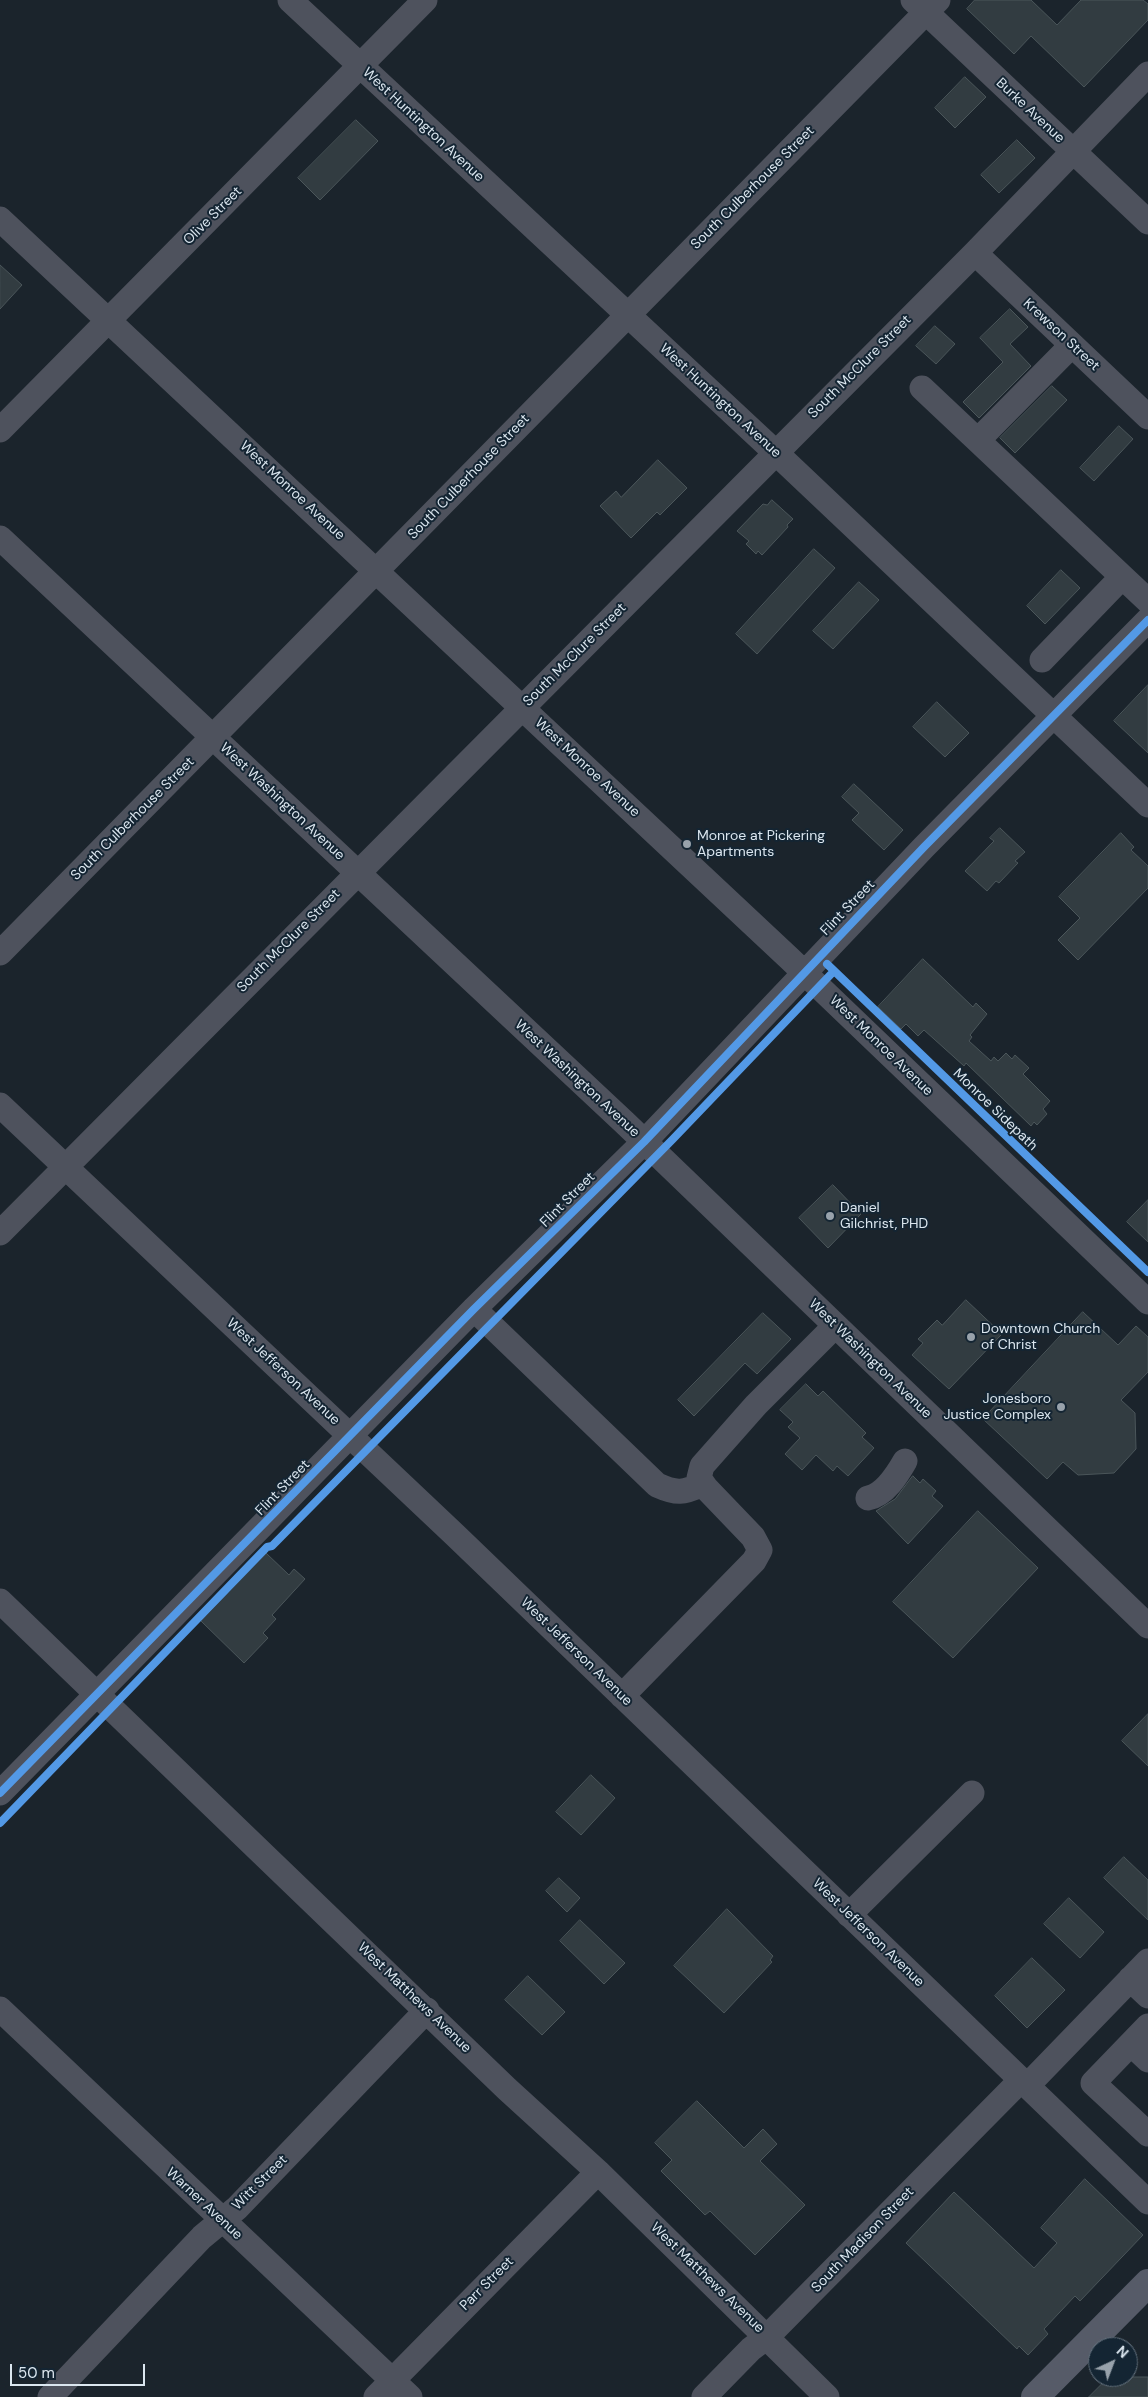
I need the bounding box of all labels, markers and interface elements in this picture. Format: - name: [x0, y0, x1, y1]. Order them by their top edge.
- street label: West Huntington Avenue: [359, 64, 487, 186]
- street label: Burke Avenue: [992, 75, 1068, 147]
- street label: South Culberhouse Street: [688, 123, 818, 253]
- street label: Olive Street: [180, 183, 246, 249]
- street label: Krewson Street: [1019, 295, 1103, 375]
- street label: South McClure Street: [805, 312, 915, 422]
- street label: West Huntington Avenue: [656, 340, 784, 462]
- street label: South Culberhouse Street: [405, 411, 533, 543]
- street label: West Monroe Avenue: [236, 438, 348, 544]
- street label: South McClure Street: [520, 600, 630, 710]
- street label: West Monroe Avenue: [531, 715, 643, 821]
- street label: West Washington Avenue: [216, 740, 348, 864]
- street label: South Culberhouse Street: [68, 754, 198, 884]
- place label: Monroe at Pickering Apartments: [697, 828, 825, 860]
- marker: Monroe at Pickering Apartments: [681, 838, 693, 850]
- street label: Flint Street: [817, 877, 879, 939]
- street label: South McClure Street: [234, 886, 344, 996]
- street label: West Monroe Avenue: [826, 992, 936, 1100]
- street label: West Washington Avenue: [511, 1017, 643, 1141]
- street label: Monroe Sidepath: [949, 1065, 1041, 1155]
- street label: Flint Street: [537, 1169, 599, 1231]
- place label: Daniel Gilchrist, PHD: [840, 1200, 928, 1232]
- marker: Daniel Gilchrist, PHD: [824, 1210, 836, 1222]
- street label: West Washington Avenue: [805, 1296, 935, 1422]
- street label: West Jefferson Avenue: [223, 1315, 343, 1429]
- place label: Downtown Church of Christ: [981, 1321, 1100, 1354]
- marker: Downtown Church of Christ: [965, 1331, 977, 1343]
- place label: Jonesboro Justice Complex: [943, 1391, 1051, 1424]
- marker: Jonesboro Justice Complex: [1055, 1401, 1067, 1413]
- street label: Flint Street: [252, 1457, 314, 1519]
- street label: West Jefferson Avenue: [517, 1594, 635, 1710]
- street label: West Jefferson Avenue: [809, 1875, 927, 1991]
- street label: West Matthews Avenue: [354, 1939, 474, 2057]
- street label: Witt Street: [229, 2152, 291, 2214]
- street label: Warner Avenue: [162, 2164, 246, 2244]
- street label: South Madison Street: [808, 2184, 918, 2296]
- street label: West Matthews Avenue: [647, 2219, 767, 2337]
- street label: Parr Street: [457, 2254, 517, 2314]
- north arrow: [1088, 2337, 1138, 2387]
- text: N: [1113, 2342, 1132, 2362]
- scale bar: [12, 2354, 148, 2386]
- text: 50 m: [18, 2363, 55, 2383]

